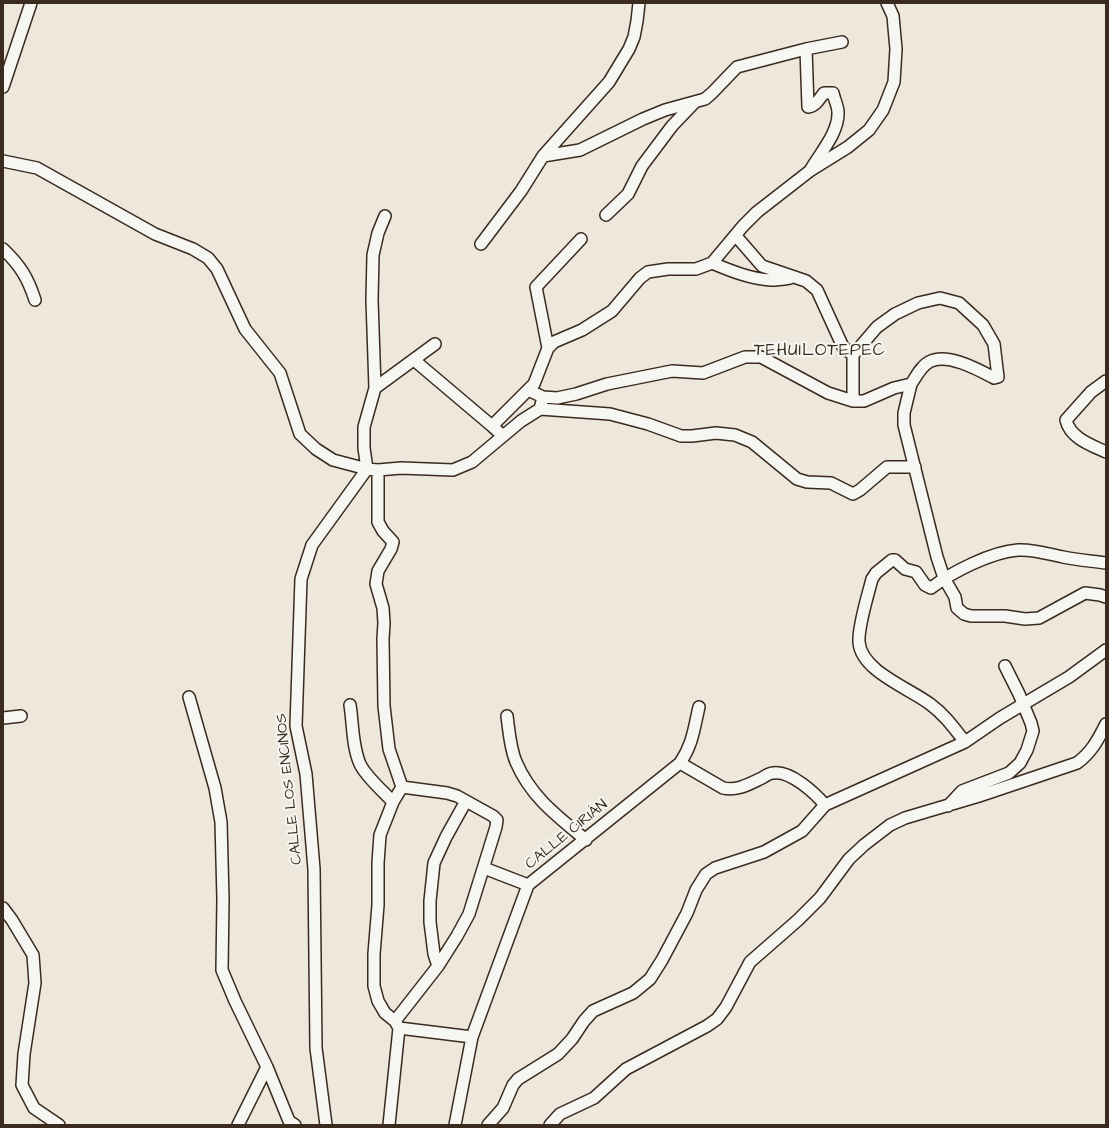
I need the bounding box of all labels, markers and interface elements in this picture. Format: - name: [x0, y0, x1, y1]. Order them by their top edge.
- district label: TEHUILOTEPEC: [754, 341, 886, 361]
- street label: CALLE LOS ENCINOS: [273, 712, 307, 866]
- street label: CALLE CIRIÁN: [522, 796, 612, 874]

